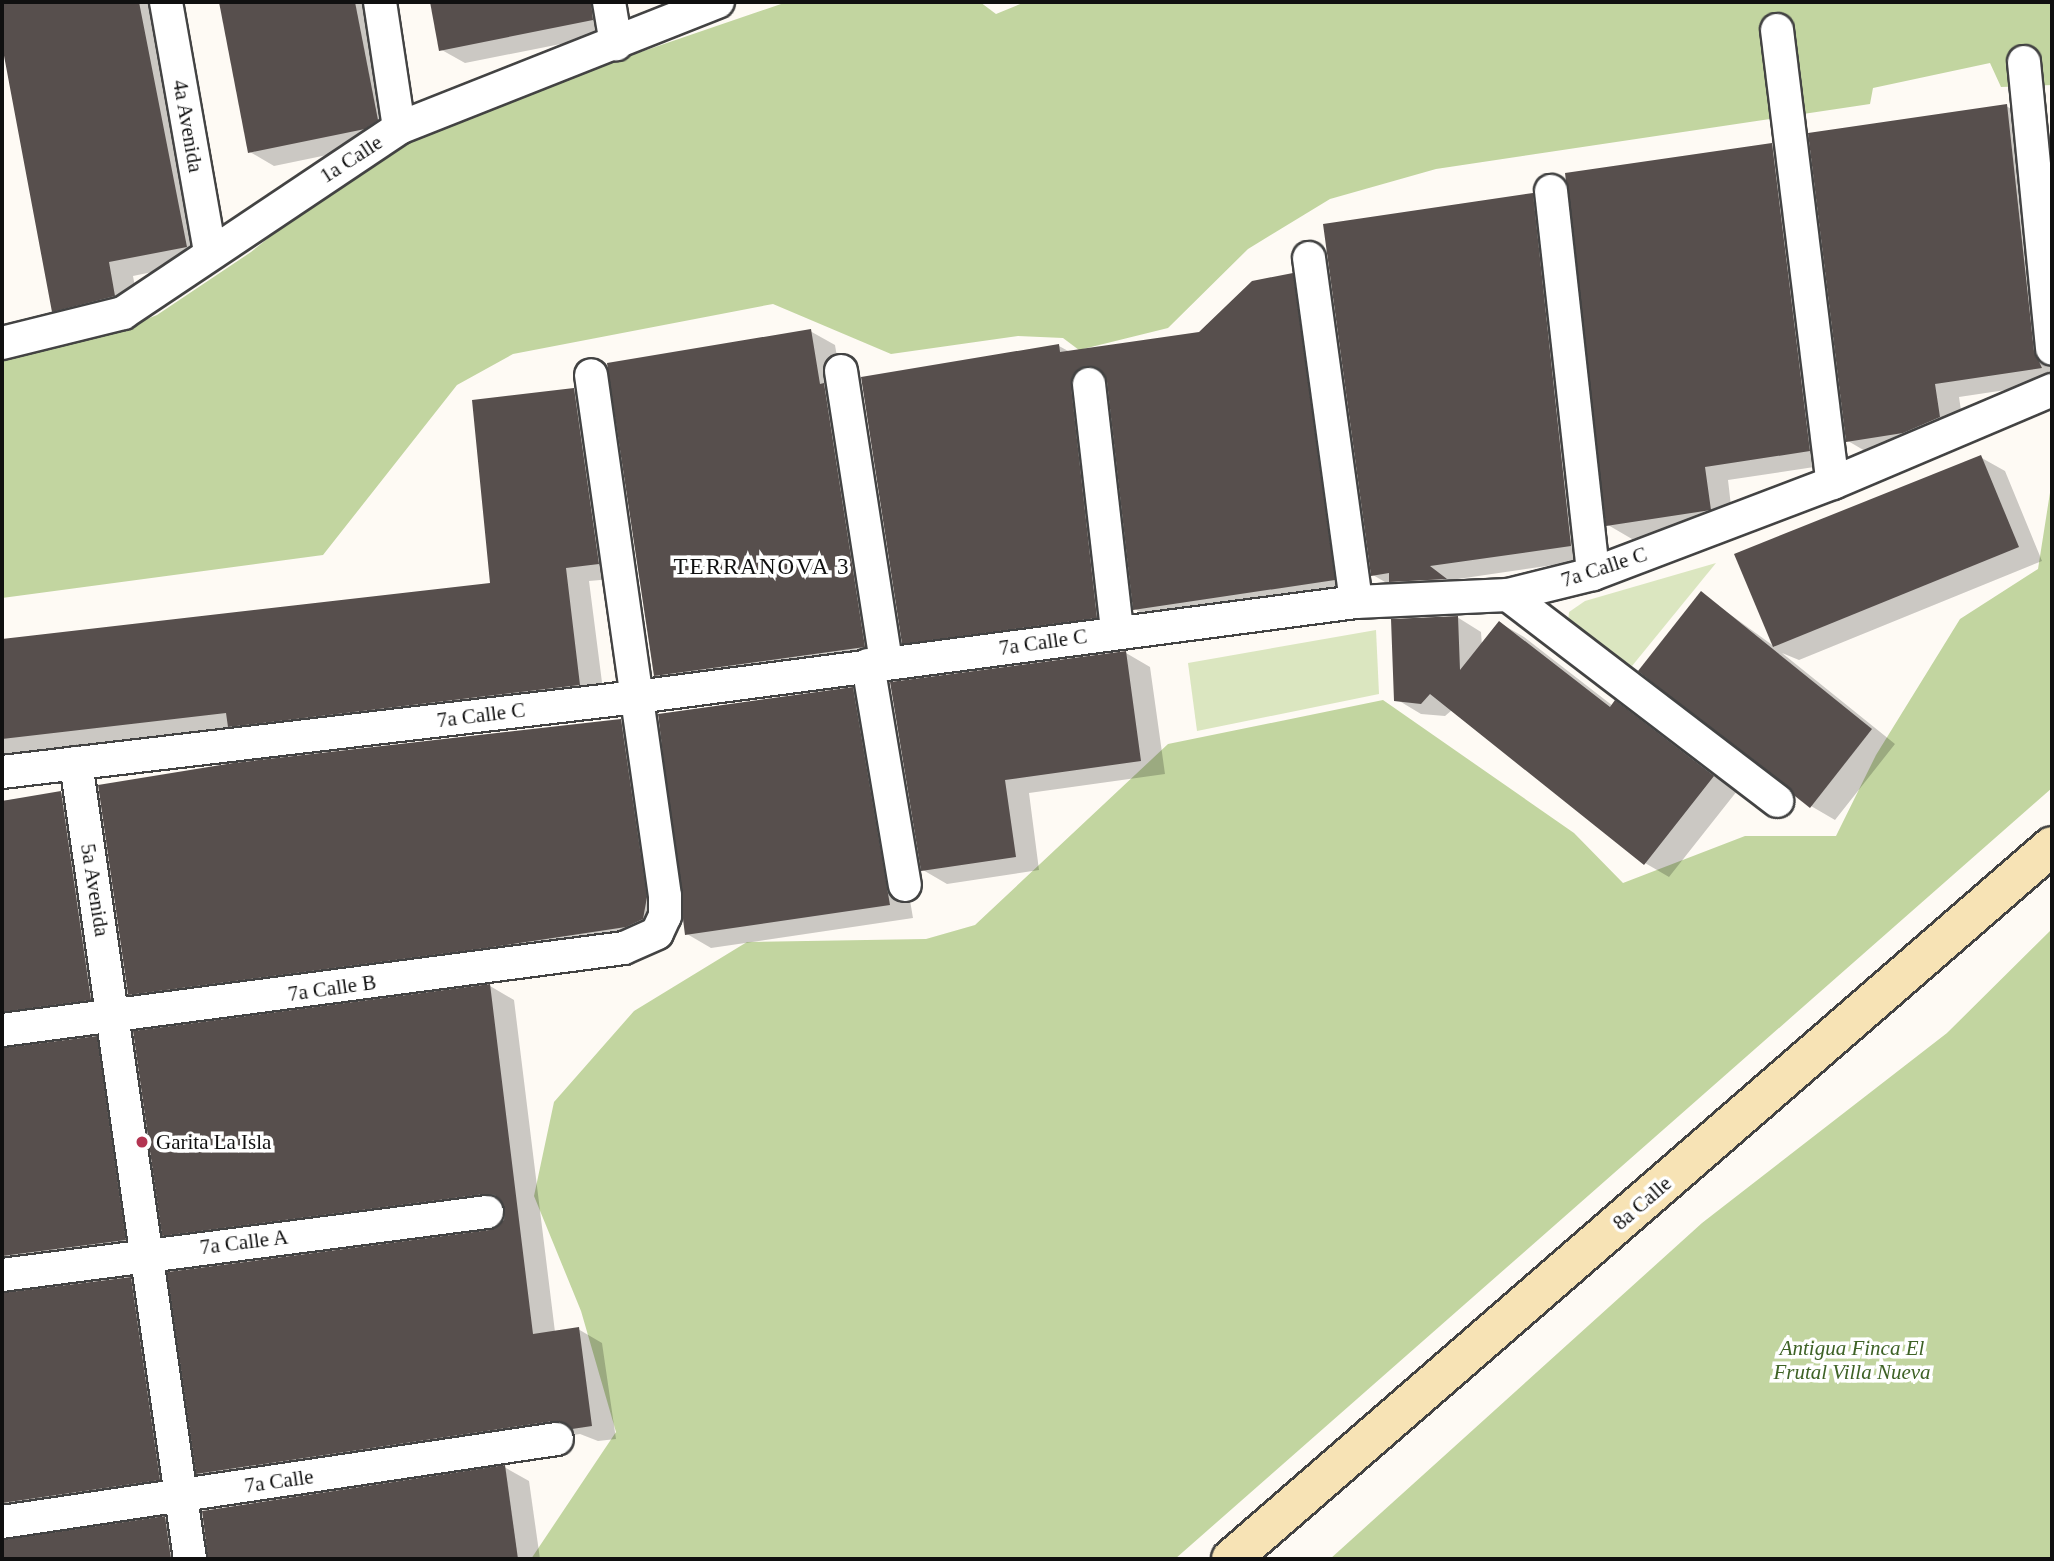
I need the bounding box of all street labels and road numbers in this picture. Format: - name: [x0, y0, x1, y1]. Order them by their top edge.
- street label: 4a Avenida: [167, 77, 209, 175]
- street label: 1a Calle: [315, 130, 387, 188]
- street label: 7a Calle C: [1558, 541, 1650, 593]
- street label: 7a Calle C: [997, 623, 1089, 661]
- street label: 7a Calle C: [435, 697, 527, 733]
- street label: 5a Avenida: [75, 841, 115, 939]
- street label: 7a Calle B: [286, 969, 378, 1007]
- street label: 8a Calle: [1608, 1171, 1676, 1235]
- street label: 7a Calle A: [198, 1224, 290, 1260]
- street label: 7a Calle: [243, 1464, 315, 1498]

